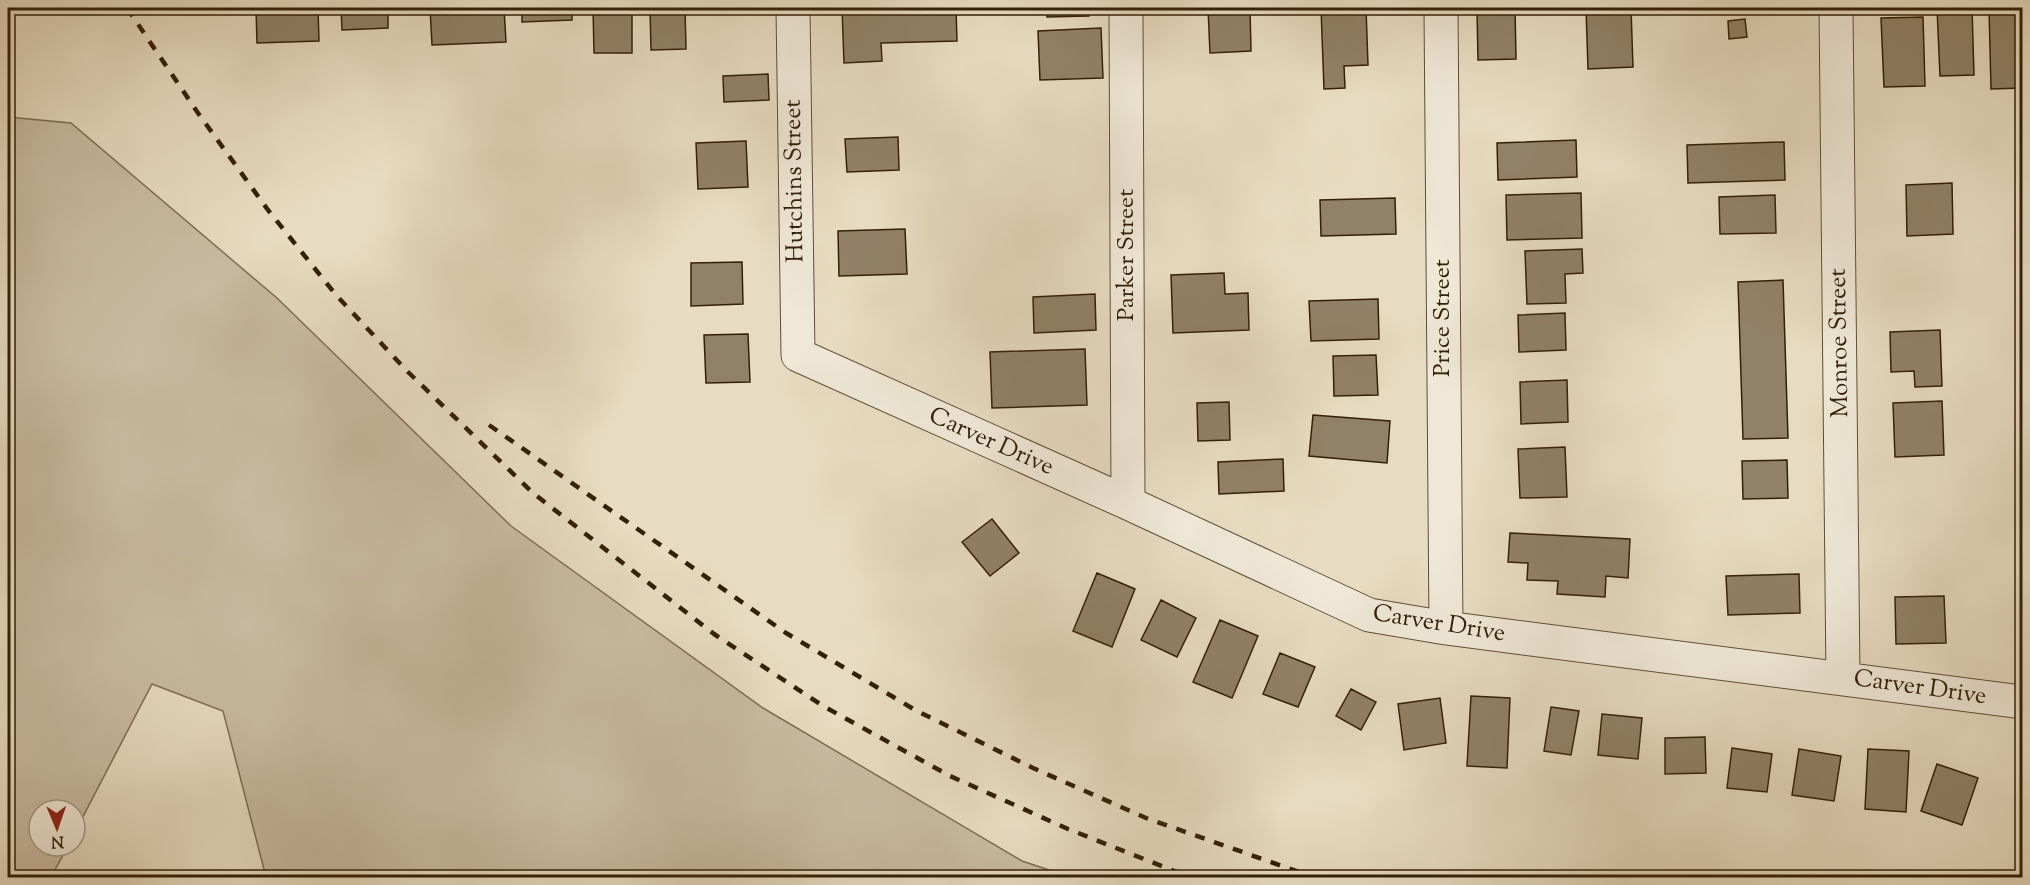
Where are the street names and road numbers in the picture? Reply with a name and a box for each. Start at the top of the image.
street label: Hutchins Street [777,99,813,263]
street label: Parker Street [1110,189,1144,321]
street label: Price Street [1426,259,1460,377]
street label: Monroe Street [1822,268,1858,418]
street label: Carver Drive [923,399,1059,485]
street label: Carver Drive [1370,597,1508,651]
street label: Carver Drive [1851,662,1989,714]

